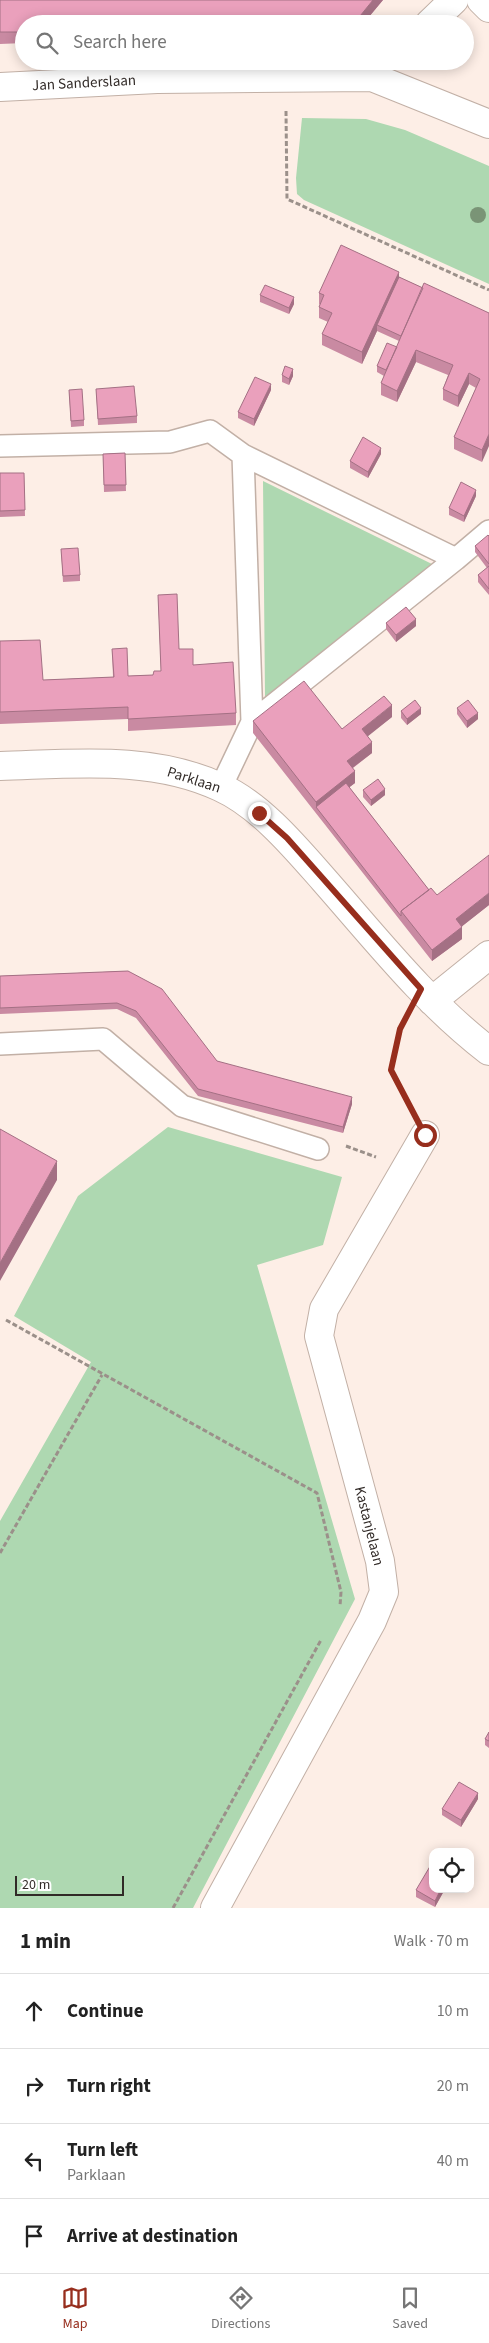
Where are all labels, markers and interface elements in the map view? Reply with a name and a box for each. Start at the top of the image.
search box [15,15,474,70]
icon: search [33,29,61,57]
text: Search here [73,29,167,56]
street label: Jan Sanderslaan [31,70,137,96]
street label: Parklaan [165,761,223,799]
route end [248,802,271,825]
route start [414,1124,437,1147]
street label: Kastanjelaan [349,1484,389,1568]
map controls [429,1848,474,1893]
button: locate [429,1848,474,1893]
scale bar [15,1873,124,1896]
text: 20 m [22,1875,50,1895]
text: 1 min [20,1926,71,1956]
text: Walk · 70 m [394,1930,469,1952]
icon: ahead [20,1997,48,2025]
text: Continue [67,1998,144,2025]
text: 10 m [437,2000,469,2022]
icon: right [20,2072,48,2100]
text: Turn right [67,2073,151,2100]
text: 20 m [437,2075,469,2097]
text: Turn left [67,2137,138,2164]
icon: left [20,2147,48,2175]
text: 40 m [437,2150,469,2172]
text: Parklaan [67,2164,126,2186]
icon: arrive [20,2222,48,2250]
text: Arrive at destination [67,2223,238,2250]
tab: Map [61,2284,89,2334]
tab: Directions [211,2284,270,2334]
tab: Saved [392,2284,428,2334]

